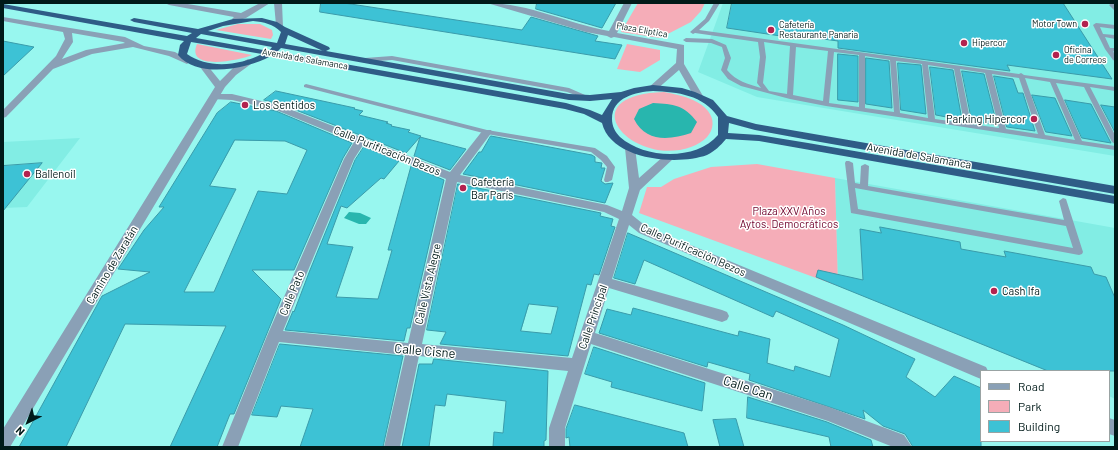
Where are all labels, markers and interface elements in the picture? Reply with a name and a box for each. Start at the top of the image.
place label: Motor Town [1032,19,1077,29]
marker: Motor Town [1080,19,1090,29]
street label: Plaza Elíptica [616,20,668,40]
place label: Cafetería Restaurante Panaria [779,20,858,41]
marker: Cafetería Restaurante Panaria [766,25,776,35]
marker: Hipercor [959,38,969,48]
place label: Hipercor [972,38,1006,48]
place label: Oficina de Correos [1064,45,1106,66]
street label: Avenida de Salamanca [261,46,349,72]
marker: Oficina de Correos [1051,50,1061,60]
place label: Los Sentidos [253,98,315,112]
marker: Los Sentidos [240,100,250,110]
place label: Parking Hipercor [946,112,1026,126]
marker: Parking Hipercor [1029,114,1039,124]
street label: Calle Purificación Bezos [332,124,442,178]
street label: Avenida de Salamanca [866,140,972,172]
place label: Ballenoil [35,167,76,181]
marker: Ballenoil [22,169,32,179]
place label: Cafetería Bar París [471,175,514,201]
marker: Cafetería Bar París [458,183,468,193]
park label: Plaza XXV Años Aytos. Democráticos [740,204,838,230]
street label: Calle Purificación Bezos [638,221,748,279]
street label: Camino de Zaratán [83,223,141,307]
street label: Calle Vista Alegre [412,242,444,326]
street label: Calle Pato [277,269,307,317]
street label: Calle Principal [576,283,610,351]
place label: Cash Ifa [1002,284,1040,298]
marker: Cash Ifa [989,286,999,296]
street label: Calle Cisne [394,341,456,361]
legend [980,370,1110,442]
street label: Calle Can [721,373,775,403]
text: Road [1018,379,1045,393]
text: Park [1018,399,1042,413]
north arrow [8,402,48,442]
text: Building [1018,419,1060,433]
text: N [13,424,27,439]

